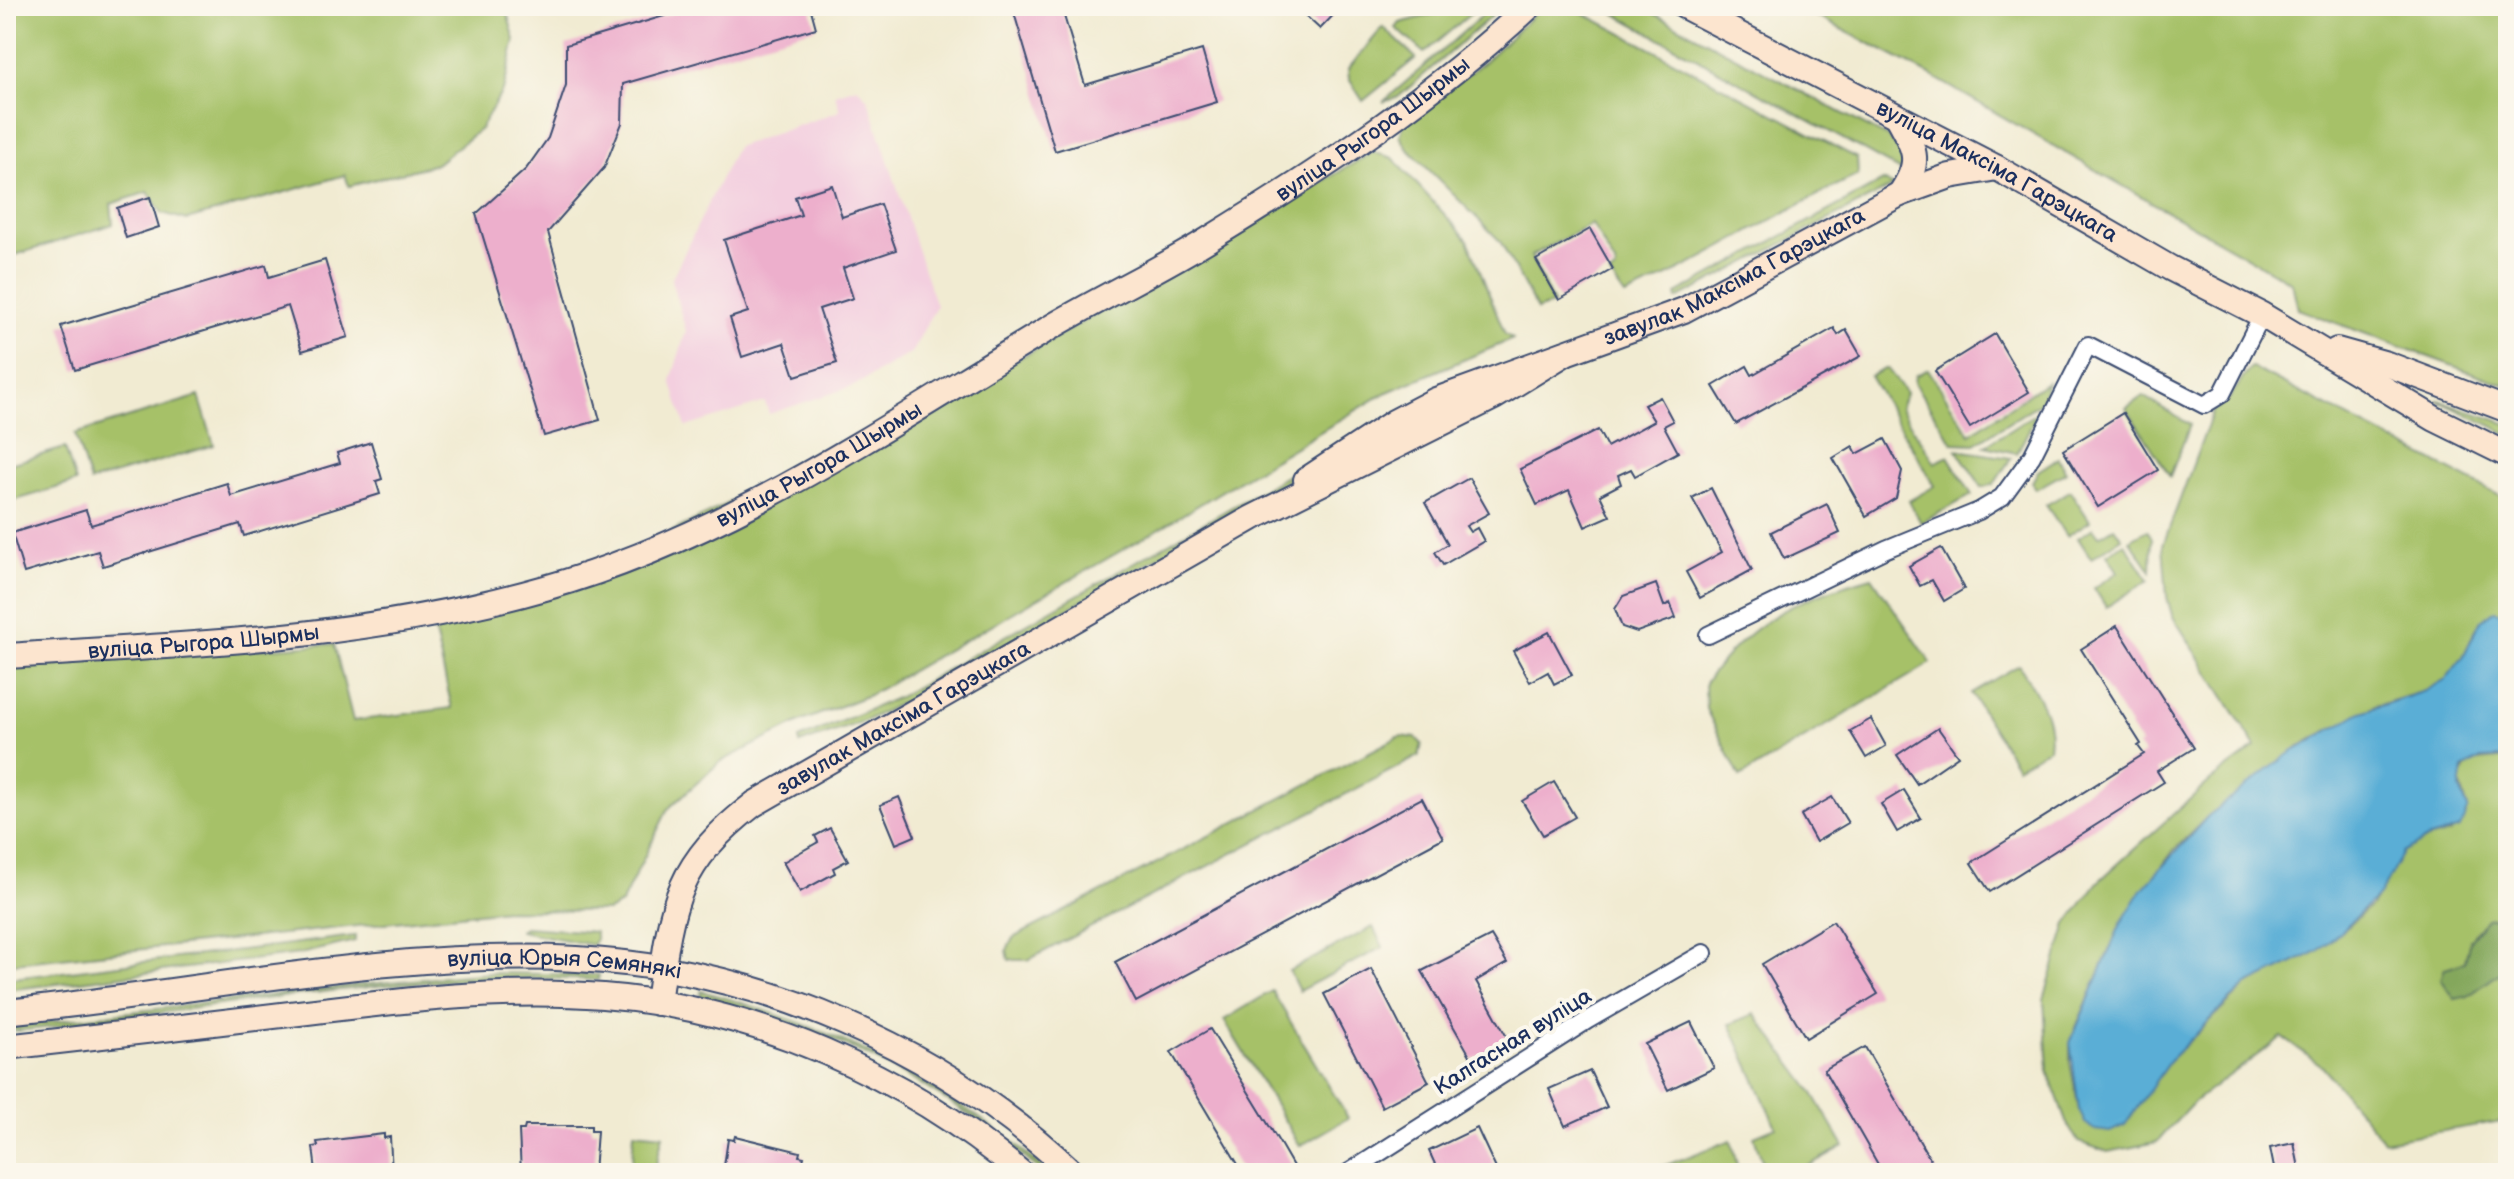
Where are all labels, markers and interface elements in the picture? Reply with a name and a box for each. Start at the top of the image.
street label: вуліца Рыгора Шырмы [1271,51,1475,207]
street label: вуліца Максіма Гарэцкага [1872,94,2123,248]
street label: завулак Максіма Гарэцкага [1600,202,1870,352]
street label: вуліца Рыгора Шырмы [712,396,927,533]
street label: вуліца Рыгора Шырмы [87,619,321,665]
street label: завулак Максіма Гарэцкага [772,635,1035,802]
street label: вуліца Юрыя Семянякі [446,944,684,985]
street label: Калгасная вуліца [1429,983,1597,1101]

